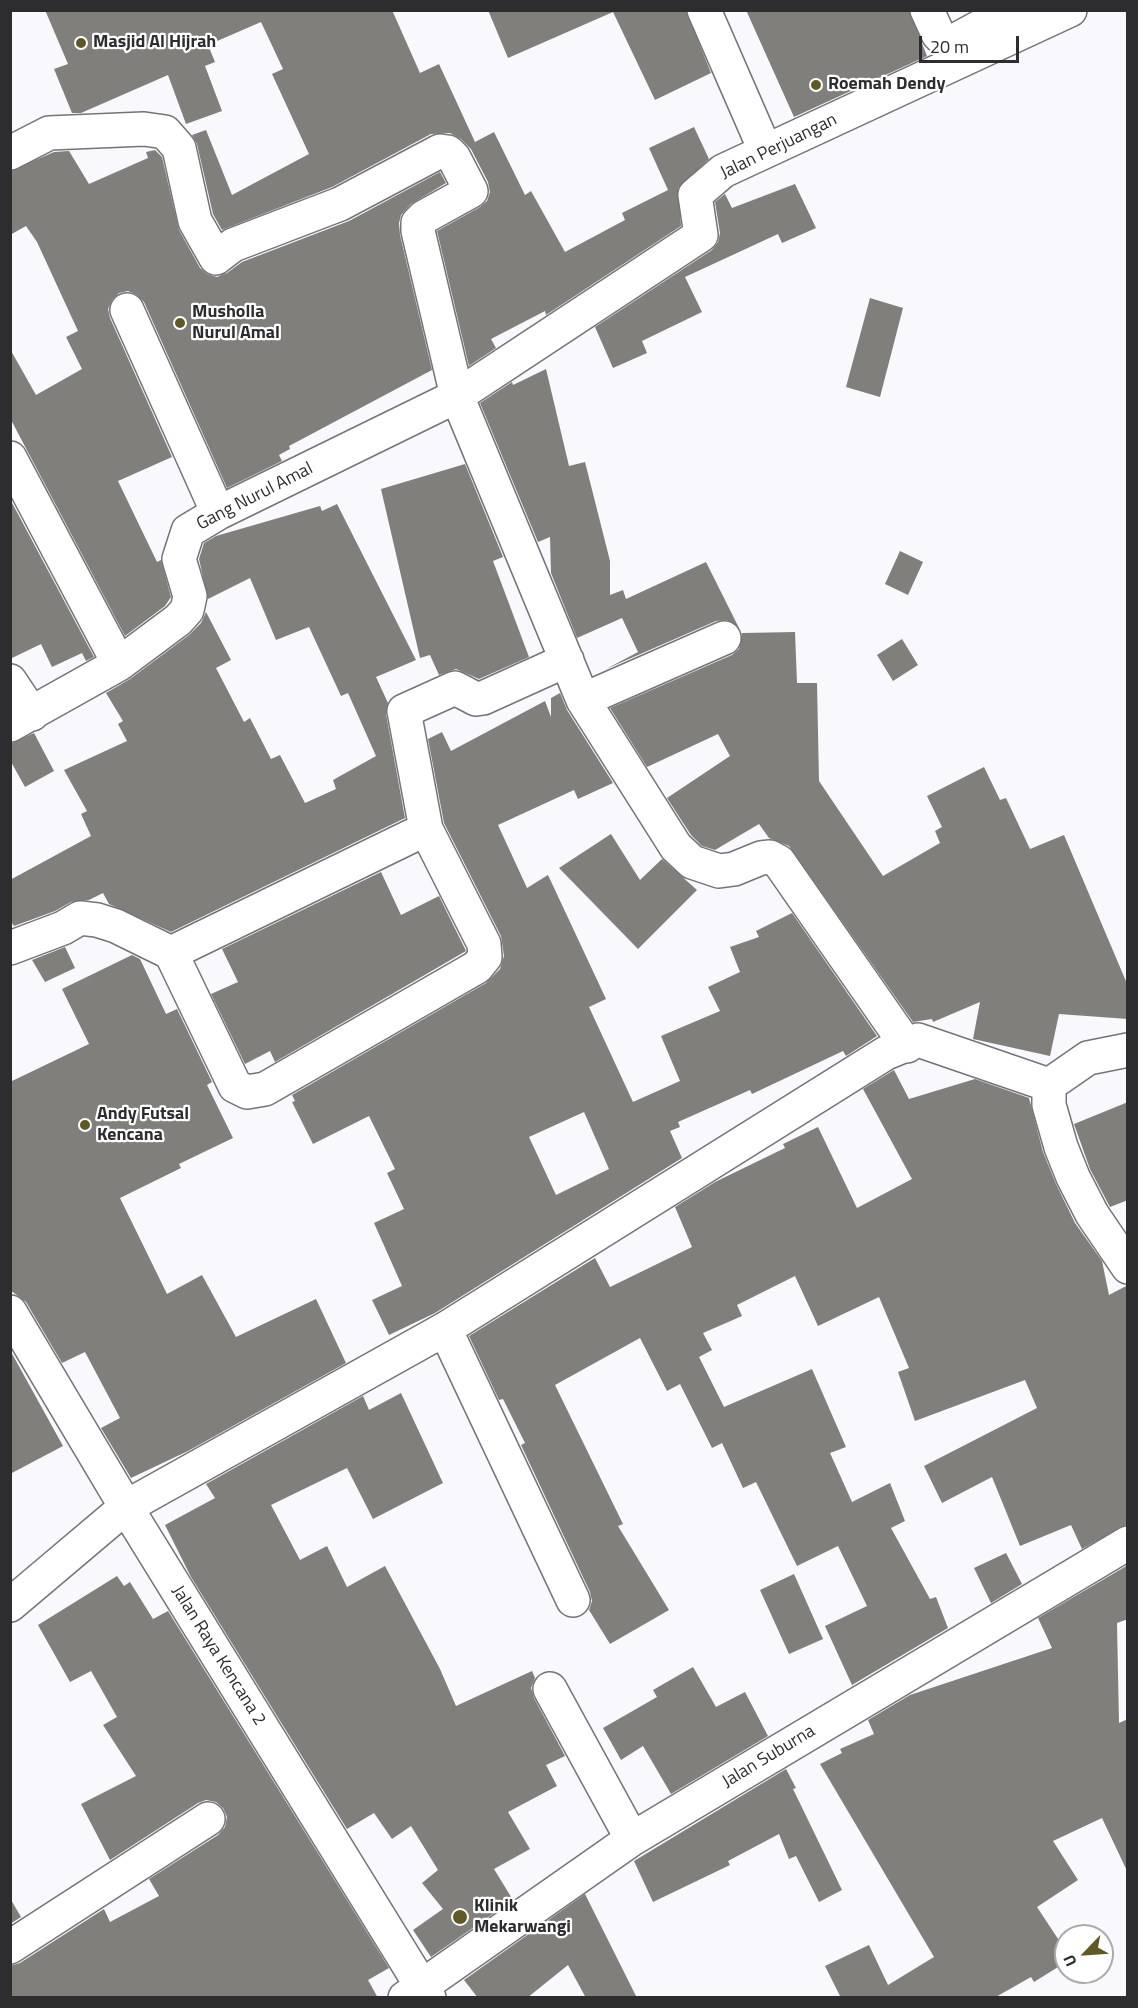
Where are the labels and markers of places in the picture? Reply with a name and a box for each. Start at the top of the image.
place label: Masjid Al Hijrah [93,32,216,54]
marker: Masjid Al Hijrah [74,36,88,50]
place label: Roemah Dendy [828,74,945,96]
marker: Roemah Dendy [809,78,823,92]
place label: Musholla Nurul Amal [192,302,280,344]
marker: Musholla Nurul Amal [173,316,187,330]
place label: Andy Futsal Kencana [97,1104,189,1146]
marker: Andy Futsal Kencana [78,1118,92,1132]
place label: Klinik Mekarwangi [474,1896,571,1938]
marker: Klinik Mekarwangi [451,1908,469,1926]

